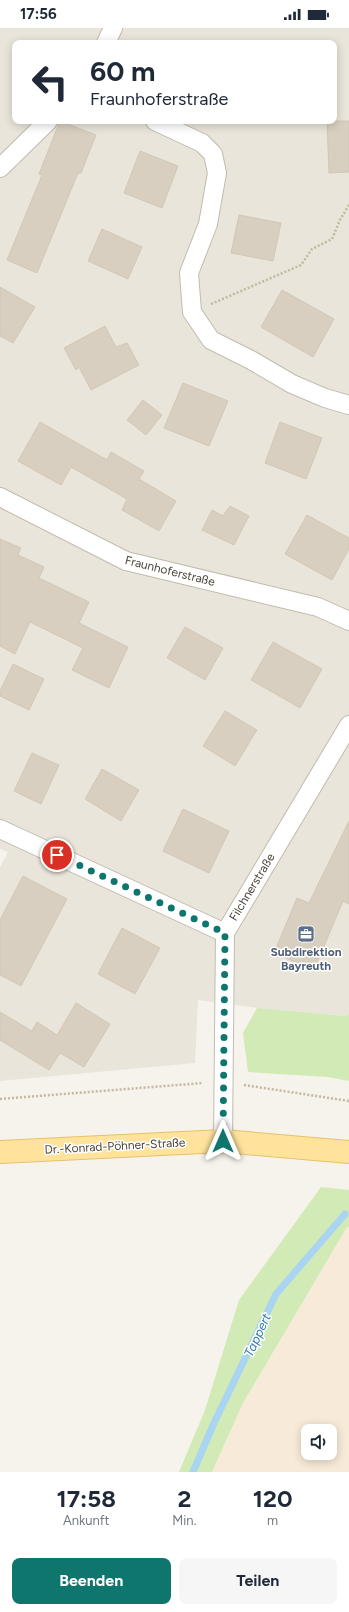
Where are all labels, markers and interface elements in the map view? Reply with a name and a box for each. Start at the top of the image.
text: 17:56 [20,5,57,23]
text: 60 m [90,54,155,88]
icon: left [24,56,76,108]
text: Fraunhoferstraße [90,88,228,110]
street label: Fraunhoferstraße [124,553,217,589]
pin [40,838,74,872]
icon: arrive [46,844,68,866]
street label: Filchnerstraße [226,850,278,923]
office icon: Subdirektion Bayreuth [296,924,316,944]
place label: Subdirektion Bayreuth [271,945,342,973]
position arrow [202,1120,244,1162]
street label: Dr.-Konrad-Pöhner-Straße [44,1135,186,1157]
water label: Tappert [241,1310,274,1359]
map controls [301,1424,337,1460]
button: sound [301,1424,337,1460]
text: 17:58 [57,1484,116,1513]
text: 2 [177,1484,191,1513]
text: 120 [253,1484,292,1513]
text: Ankunft [63,1513,109,1528]
text: Min. [172,1513,196,1528]
text: m [267,1513,278,1528]
button: Beenden [12,1558,171,1604]
button: Teilen [179,1558,337,1604]

